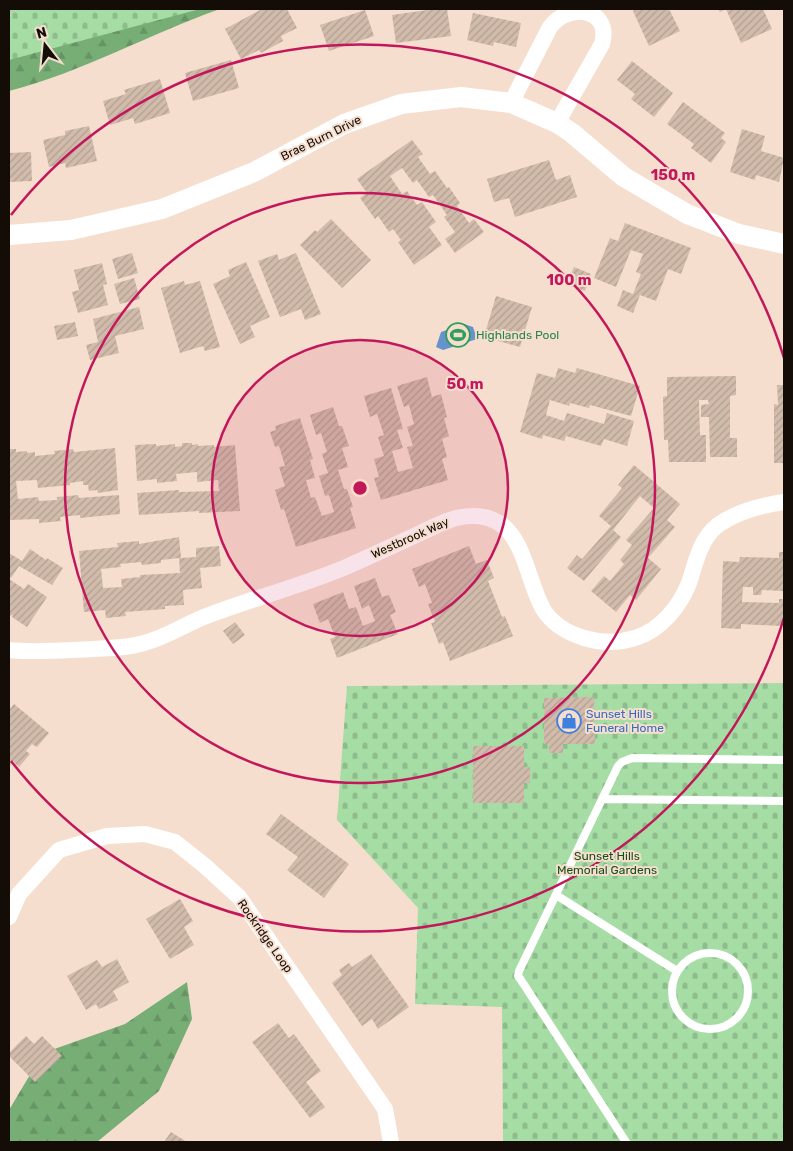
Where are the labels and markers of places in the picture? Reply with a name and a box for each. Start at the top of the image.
sports icon: Highlands Pool [445,322,471,348]
place label: Highlands Pool [476,328,559,342]
centre of rings [351,479,369,497]
place label: Sunset Hills Funeral Home [586,707,664,735]
shop icon: Sunset Hills Funeral Home [556,708,582,734]

